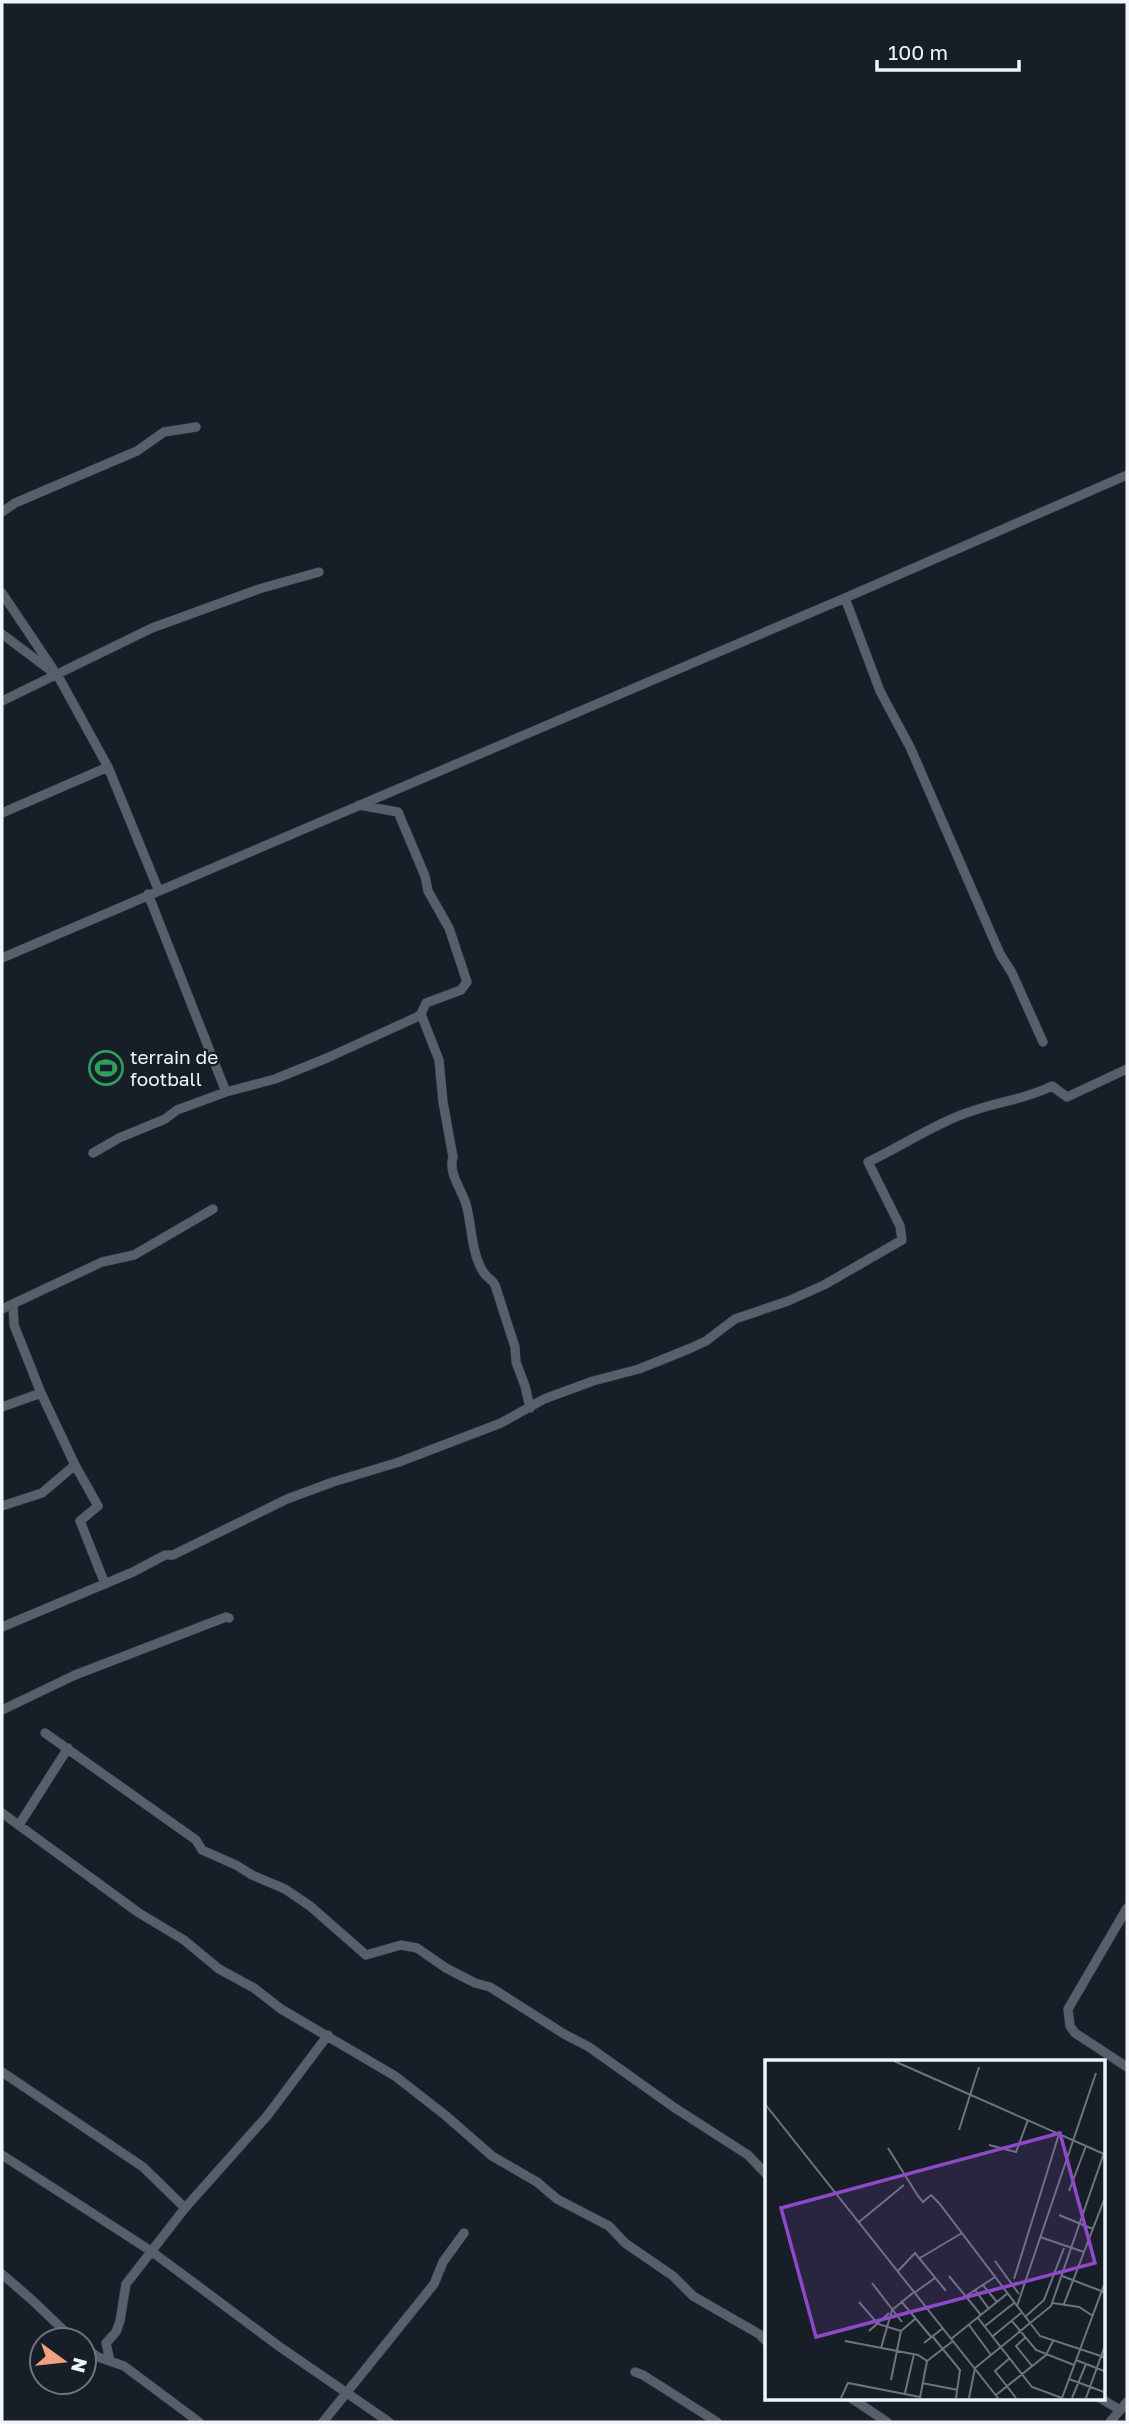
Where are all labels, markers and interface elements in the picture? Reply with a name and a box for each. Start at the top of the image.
scale bar [877,28,1019,72]
text: 100 m [888,39,948,65]
place label: terrain de football [130,1045,218,1090]
sports icon: terrain de football [87,1049,125,1087]
inset map [765,2060,1104,2400]
north arrow [28,2326,98,2396]
text: N [67,2356,93,2375]

